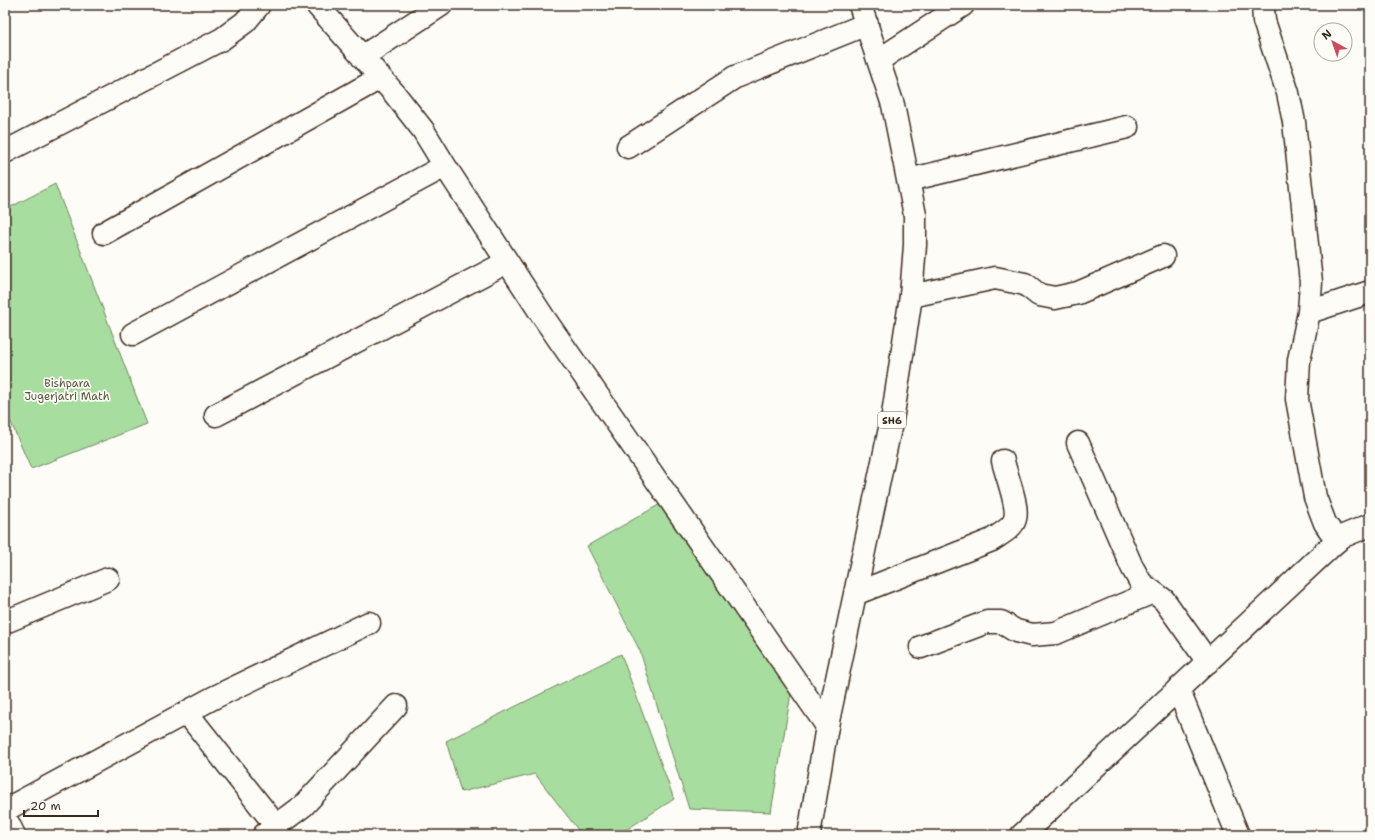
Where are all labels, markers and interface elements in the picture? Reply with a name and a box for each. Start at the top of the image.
north arrow [1313,22,1353,62]
text: N [1319,26,1335,43]
park label: Bishpara Jugerjatri Math [24,376,110,404]
road number: SH6 [878,412,906,428]
scale bar [24,792,98,818]
text: 20 m [30,798,61,814]

